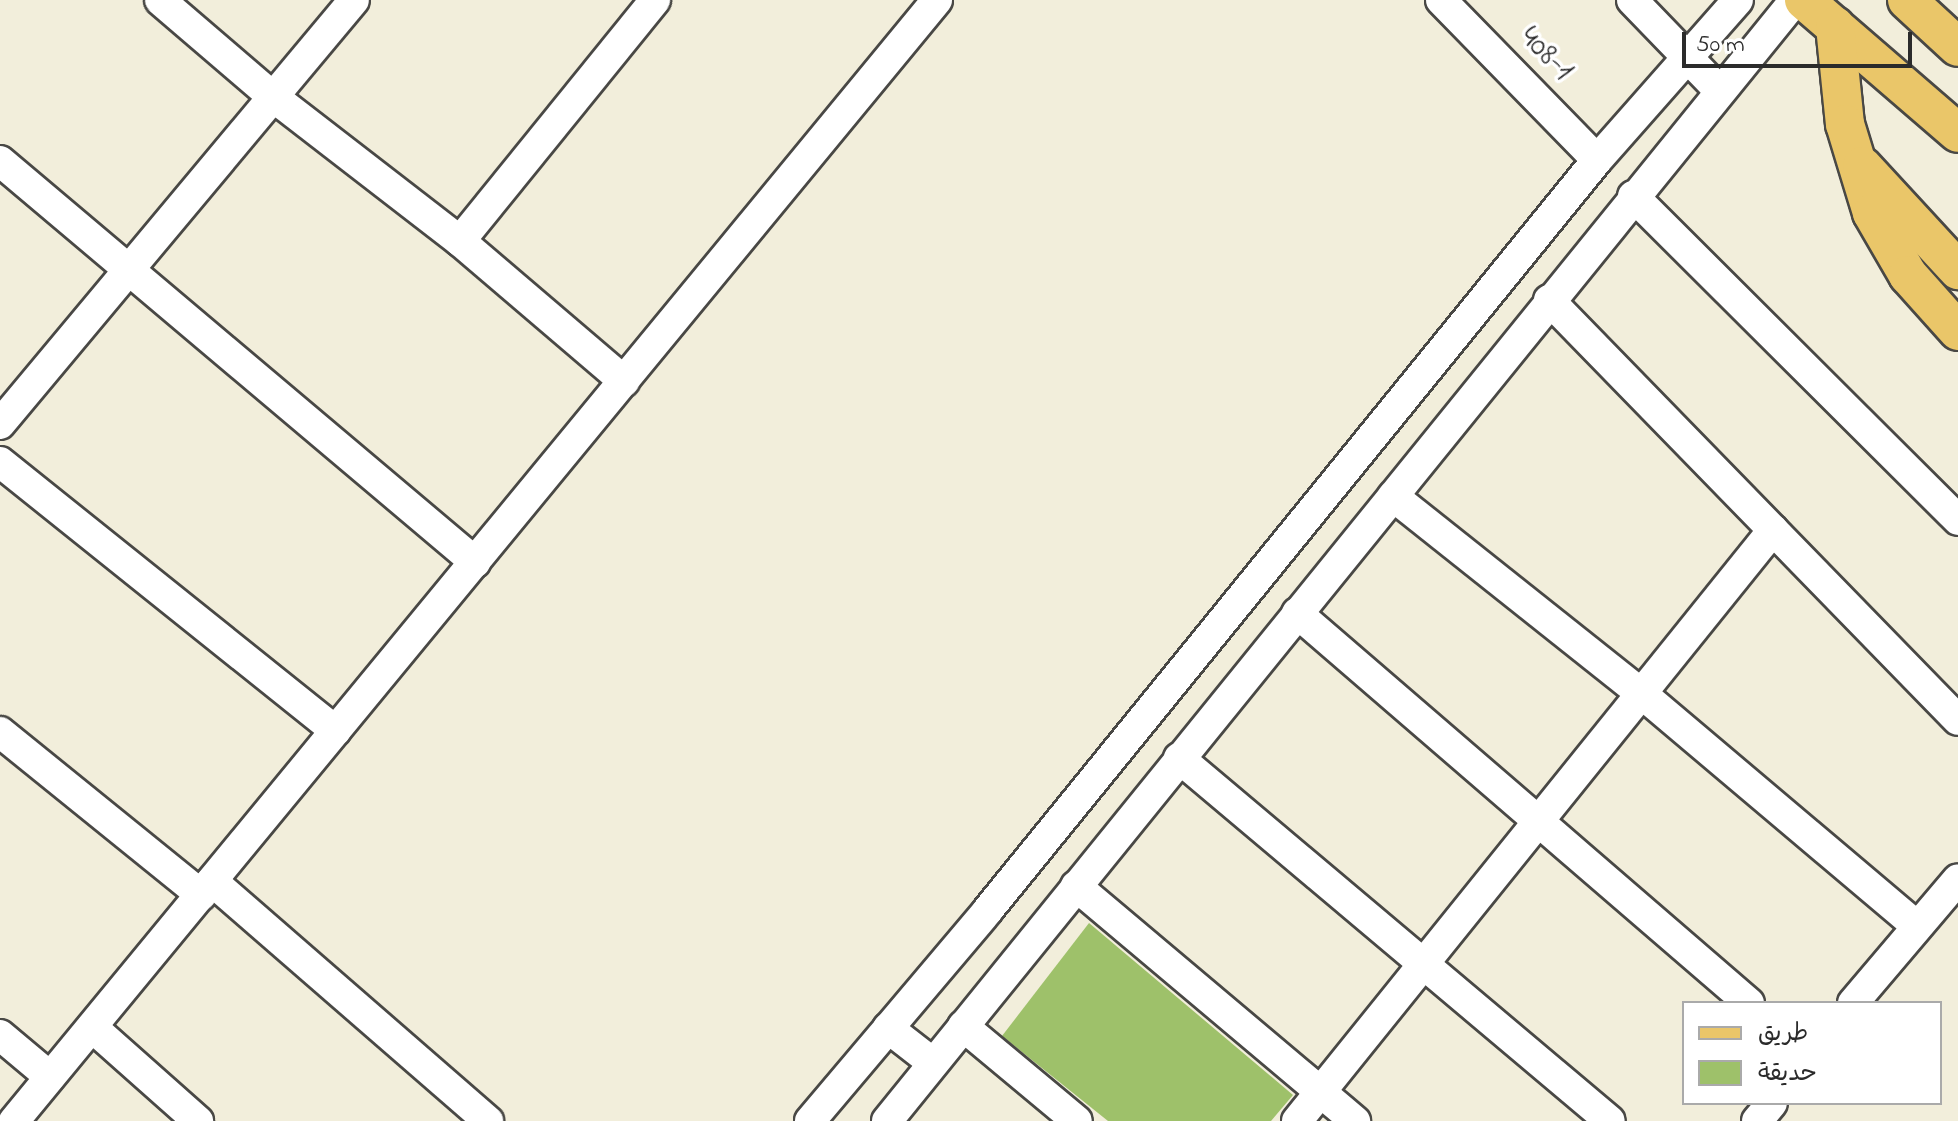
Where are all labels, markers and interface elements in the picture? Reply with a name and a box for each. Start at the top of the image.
scale bar [1686,16,1916,66]
street label: 408-1 [1510,20,1580,90]
text: 50 m [1696,28,1745,63]
legend [1682,1001,1942,1105]
text: طريق [1758,1017,1808,1052]
text: حديقة [1758,1057,1817,1092]

